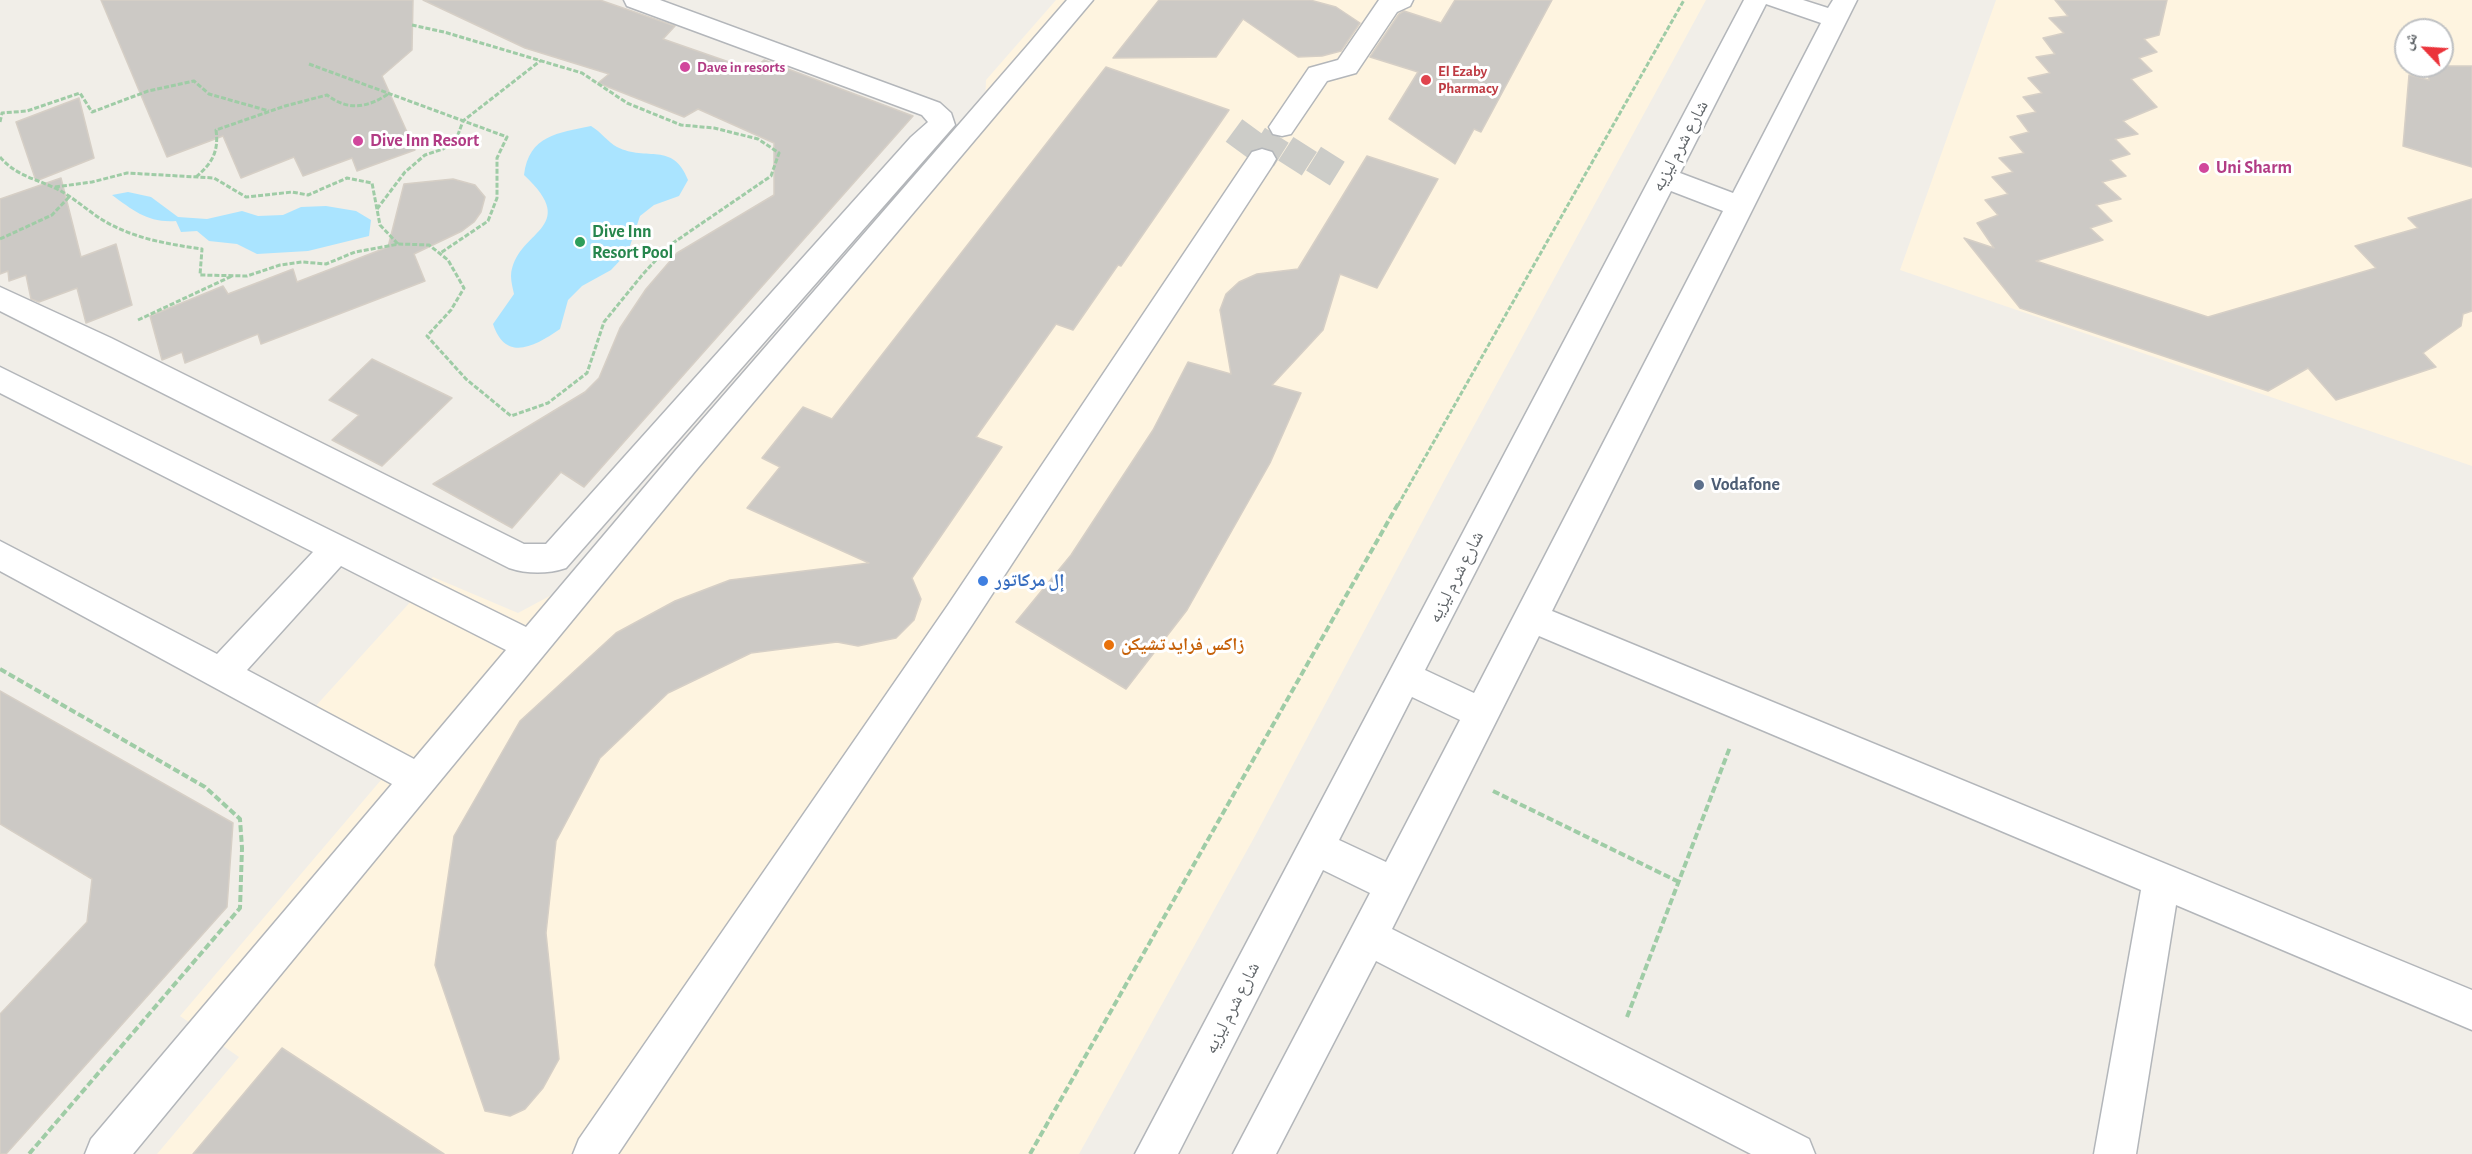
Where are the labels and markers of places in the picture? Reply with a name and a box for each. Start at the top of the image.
place label: Dave in resorts [697,58,785,76]
marker: Dave in resorts [678,60,692,74]
place label: El Ezaby Pharmacy [1438,62,1498,97]
marker: El Ezaby Pharmacy [1419,73,1433,87]
place label: Dive Inn Resort [370,130,479,152]
marker: Dive Inn Resort [351,134,365,148]
place label: Uni Sharm [2216,157,2292,179]
marker: Uni Sharm [2197,161,2211,175]
place label: Dive Inn Resort Pool [592,221,673,264]
marker: Dive Inn Resort Pool [573,235,587,249]
place label: Vodafone [1711,474,1780,496]
marker: Vodafone [1692,478,1706,492]
place label: إل مركاتور [995,570,1064,592]
marker: إل مركاتور [976,574,990,588]
place label: زاكس فرايد تشيكن [1121,634,1244,656]
marker: زاكس فرايد تشيكن [1102,638,1116,652]

